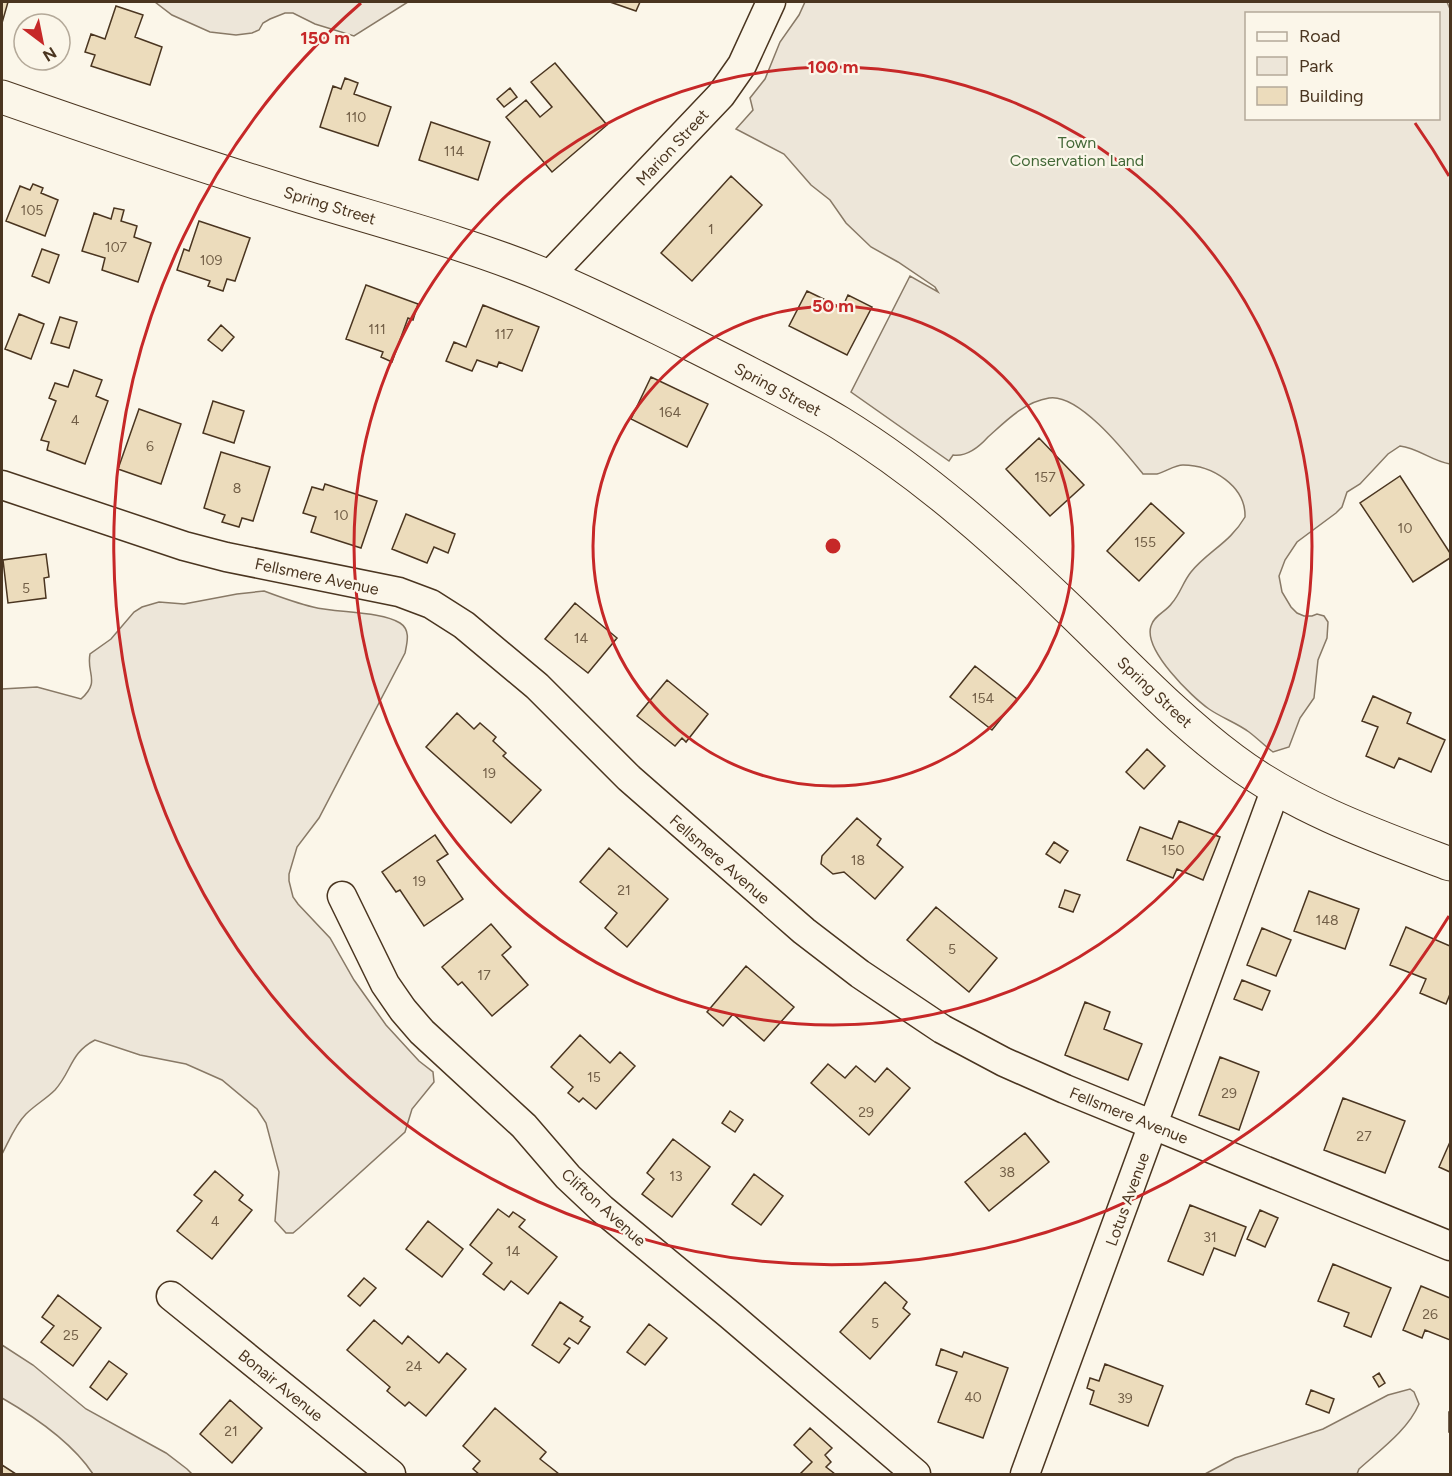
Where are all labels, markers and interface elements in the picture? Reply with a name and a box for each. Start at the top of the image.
north arrow [12,12,72,72]
legend [1245,12,1440,120]
text: Road [1299,25,1340,47]
text: 150 m [300,27,350,49]
text: N [39,43,60,66]
text: Park [1299,55,1334,77]
text: 100 m [808,56,858,78]
text: Building [1299,85,1364,107]
street label: Marion Street [632,105,713,190]
house number: 110 [346,109,366,126]
park label: Town Conservation Land [1010,133,1144,170]
house number: 114 [444,143,464,160]
street label: Spring Street [281,182,378,229]
house number: 105 [21,202,43,219]
house number: 1 [708,221,714,238]
house number: 107 [105,239,128,256]
house number: 109 [200,252,222,269]
text: 50 m [812,295,854,317]
house number: 111 [368,321,386,338]
house number: 117 [494,326,514,343]
street label: Spring Street [731,359,824,420]
house number: 164 [659,404,682,421]
house number: 4 [71,412,80,429]
house number: 6 [146,438,154,455]
house number: 157 [1034,469,1056,486]
house number: 8 [233,480,241,497]
house number: 10 [334,507,348,524]
house number: 10 [1398,520,1412,537]
house number: 155 [1134,534,1156,551]
centre of rings [823,536,843,556]
street label: Fellsmere Avenue [253,554,381,599]
house number: 5 [22,580,30,597]
house number: 14 [574,630,589,647]
street label: Spring Street [1113,653,1196,732]
house number: 154 [972,690,995,707]
house number: 19 [482,765,496,782]
street label: Fellsmere Avenue [666,811,774,908]
house number: 150 [1162,842,1184,859]
house number: 18 [851,852,865,869]
house number: 19 [412,873,426,890]
house number: 21 [617,882,631,899]
house number: 148 [1315,912,1339,929]
house number: 5 [948,941,956,958]
house number: 17 [477,967,491,984]
house number: 15 [587,1069,601,1086]
street label: Fellsmere Avenue [1067,1083,1191,1148]
house number: 29 [1221,1085,1237,1102]
house number: 29 [858,1104,874,1121]
house number: 27 [1356,1128,1372,1145]
street label: Lotus Avenue [1102,1150,1153,1249]
house number: 38 [999,1164,1015,1181]
street label: Clifton Avenue [558,1165,650,1250]
house number: 13 [669,1168,683,1185]
house number: 4 [211,1213,220,1230]
house number: 31 [1203,1229,1217,1246]
house number: 14 [506,1243,521,1260]
house number: 26 [1422,1306,1438,1323]
house number: 5 [871,1315,879,1332]
house number: 25 [63,1327,79,1344]
street label: Bonair Avenue [235,1345,327,1425]
house number: 24 [406,1358,423,1375]
house number: 40 [964,1389,982,1406]
house number: 39 [1117,1390,1133,1407]
house number: 21 [224,1423,238,1440]

